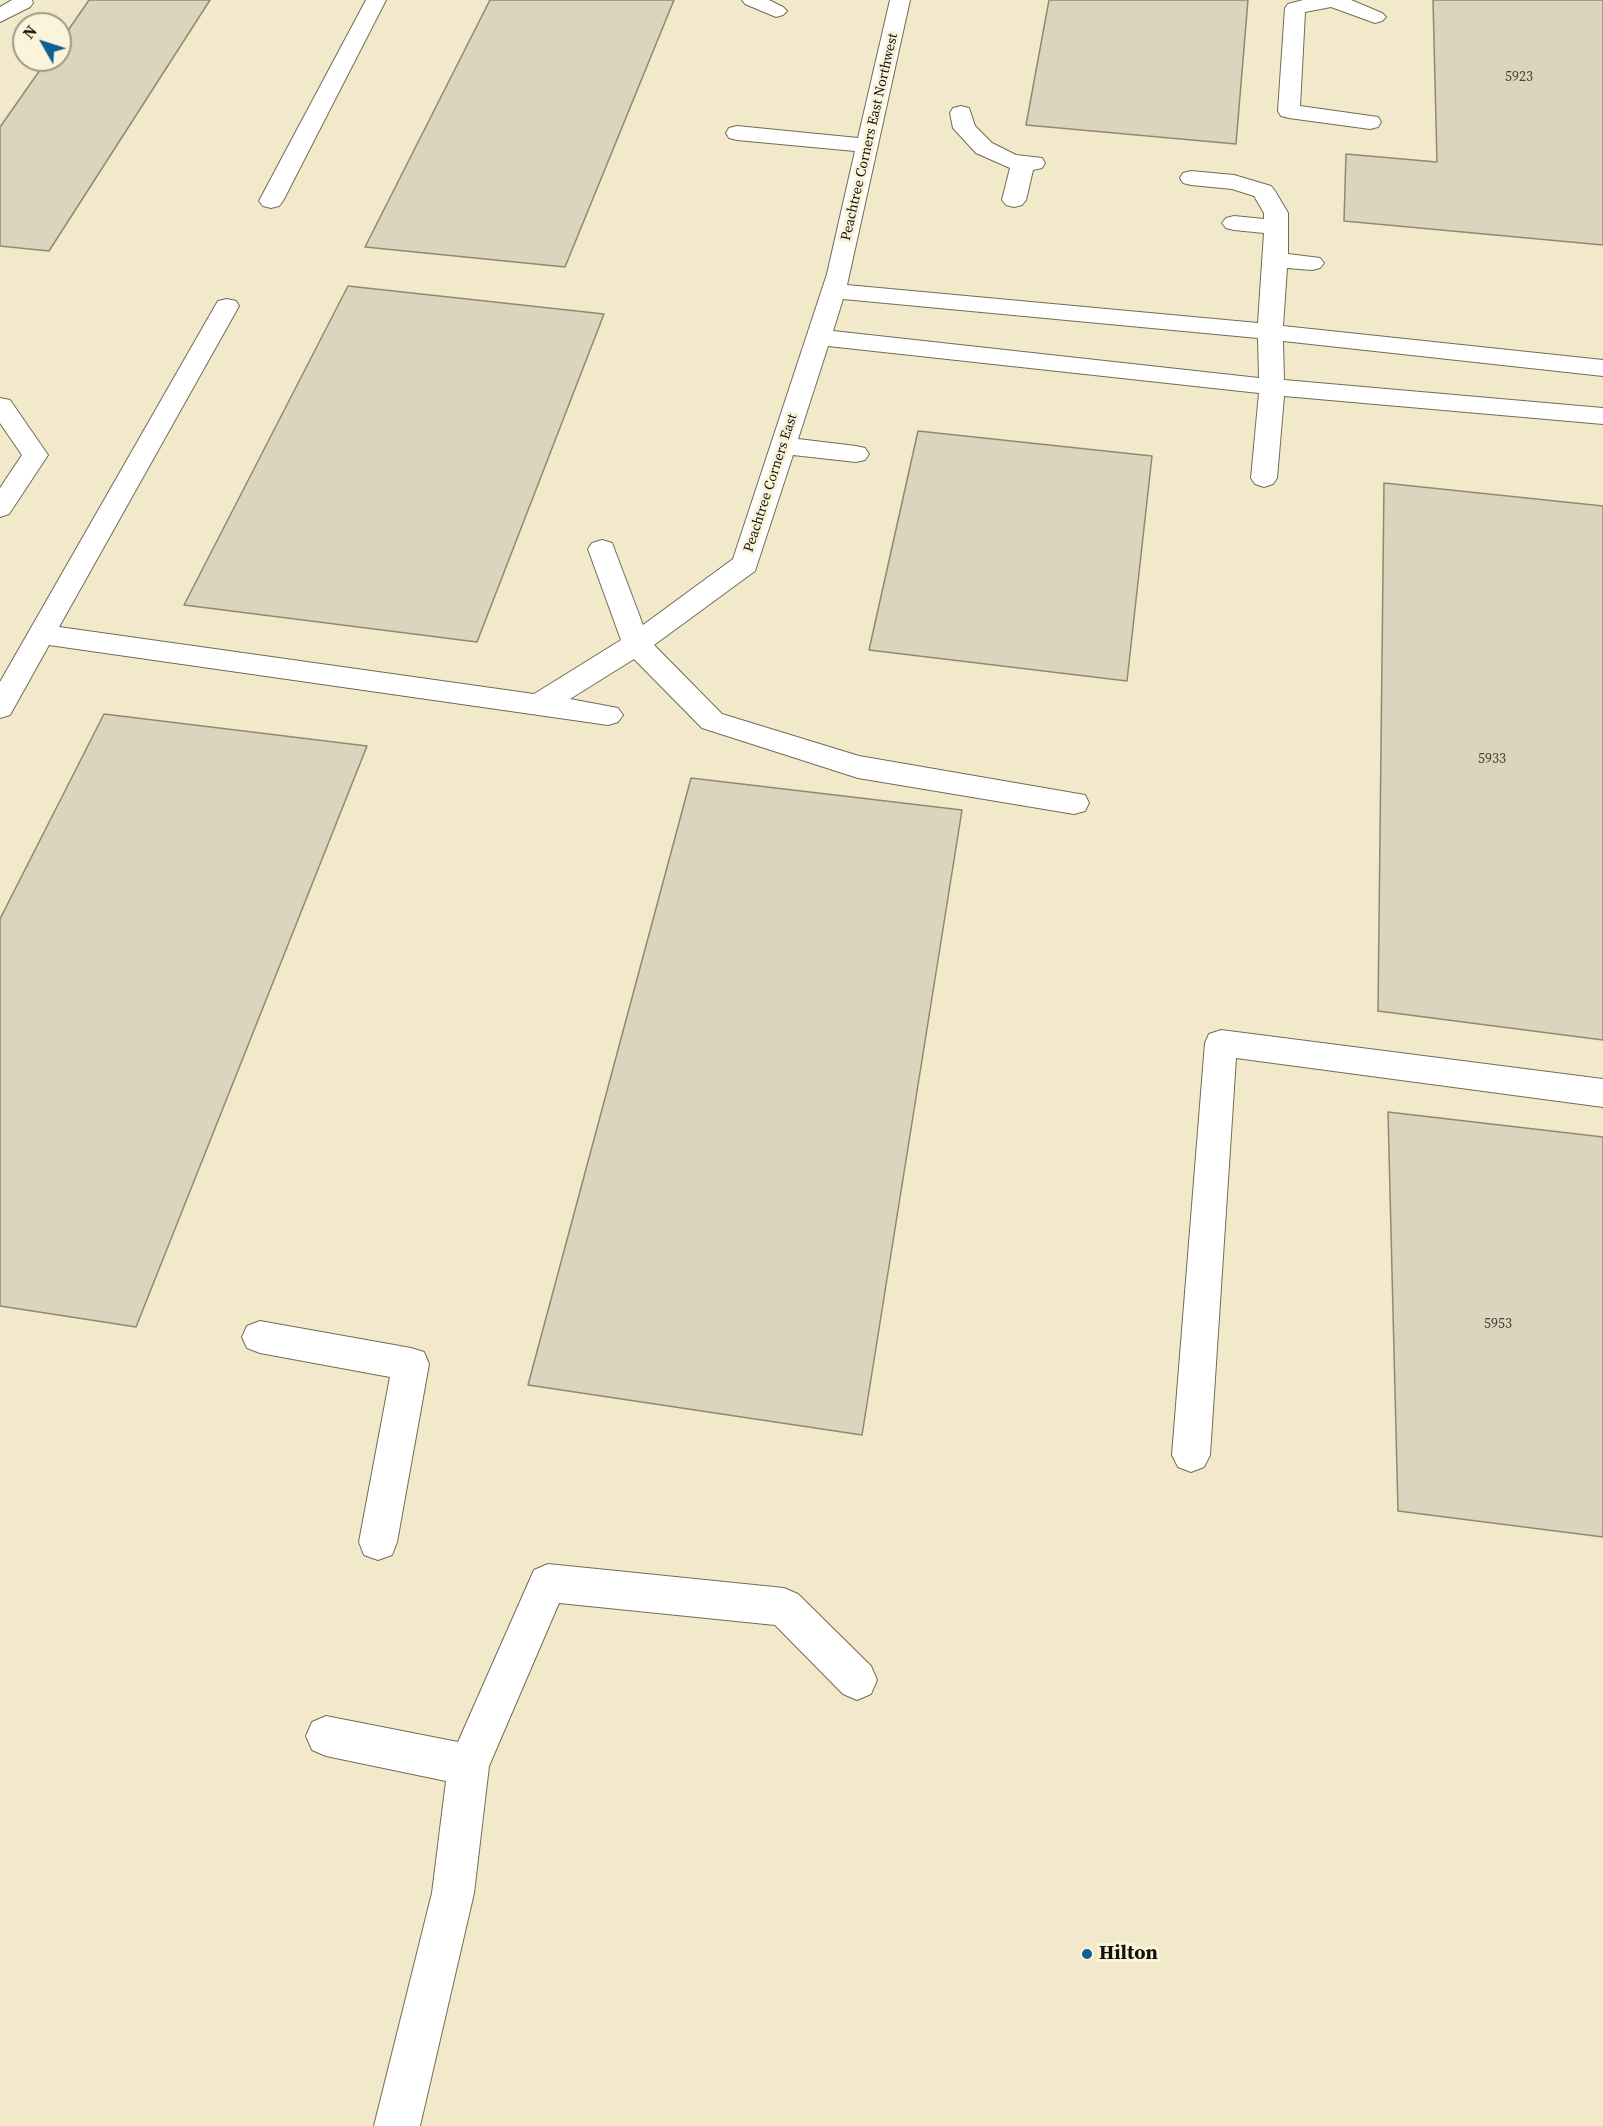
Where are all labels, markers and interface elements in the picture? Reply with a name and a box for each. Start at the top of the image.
north arrow [12,12,72,72]
text: N [17,20,42,43]
street label: Peachtree Corners East Northwest [838,32,902,242]
house number: 5923 [1505,69,1533,85]
street label: Peachtree Corners East [741,412,801,554]
house number: 5933 [1478,751,1506,767]
house number: 5953 [1484,1316,1512,1332]
place label: Hilton [1099,1942,1158,1966]
marker: Hilton [1080,1947,1094,1961]

